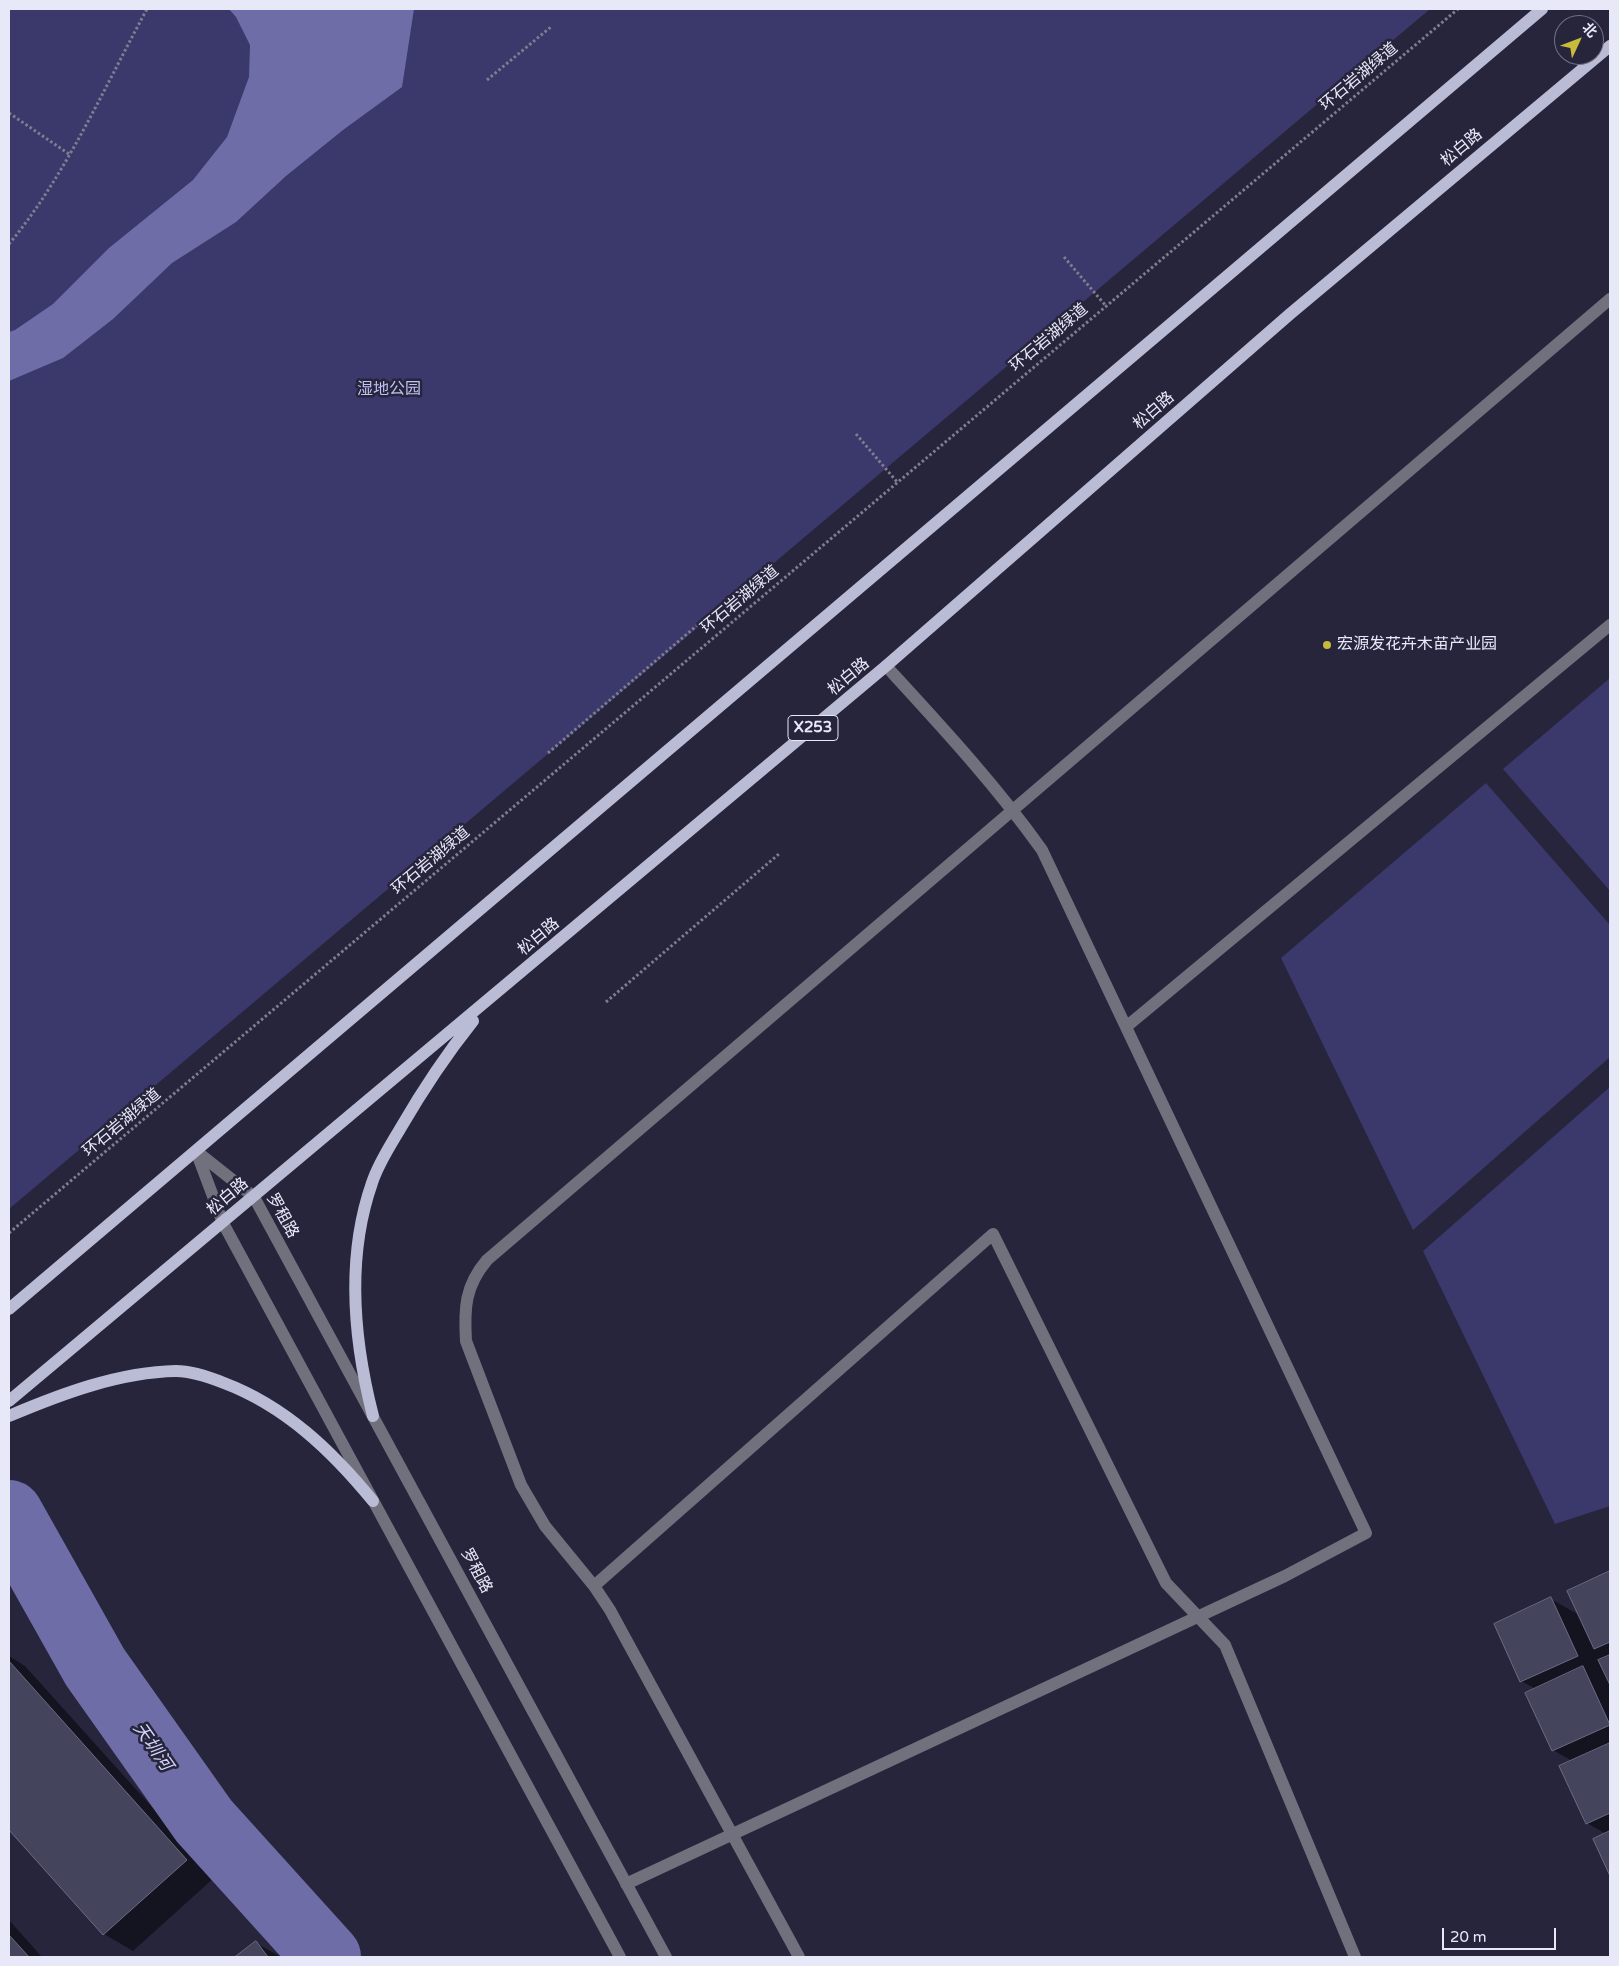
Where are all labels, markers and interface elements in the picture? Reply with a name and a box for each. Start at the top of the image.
north arrow [1554,15,1604,65]
text: 北 [1579,19,1601,41]
street label: 环石岩湖绿道 [1316,39,1402,115]
street label: 松白路 [1437,125,1487,171]
street label: 环石岩湖绿道 [1006,300,1092,376]
park label: 湿地公园 [357,380,421,400]
street label: 松白路 [1130,388,1178,434]
street label: 环石岩湖绿道 [697,562,783,638]
place label: 宏源发花卉木苗产业园 [1337,635,1497,655]
marker: 宏源发花卉木苗产业园 [1321,639,1333,651]
street label: 松白路 [824,654,874,700]
road number: X253 [788,716,838,740]
street label: 环石岩湖绿道 [388,823,474,899]
street label: 松白路 [514,914,564,960]
street label: 环石岩湖绿道 [79,1085,165,1161]
street label: 松白路 [203,1174,253,1220]
street label: 罗租路 [262,1190,302,1242]
street label: 罗租路 [456,1545,496,1597]
water label: 天圳河 [128,1719,176,1775]
scale bar [1444,1918,1558,1950]
text: 20 m [1450,1928,1487,1946]

